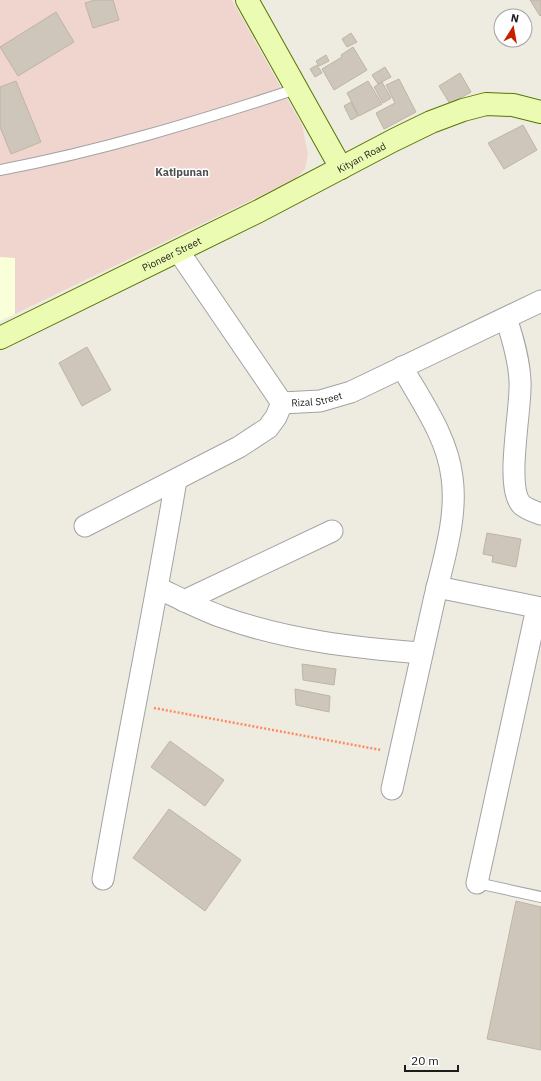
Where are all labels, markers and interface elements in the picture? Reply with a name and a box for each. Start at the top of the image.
north arrow [493,8,533,48]
text: N [510,11,520,26]
street label: Kityan Road [334,139,388,175]
district label: Katipunan [155,165,209,179]
street label: Pioneer Street [140,234,204,274]
street label: Rizal Street [291,388,344,409]
scale bar [405,1047,458,1073]
text: 20 m [411,1053,439,1068]

